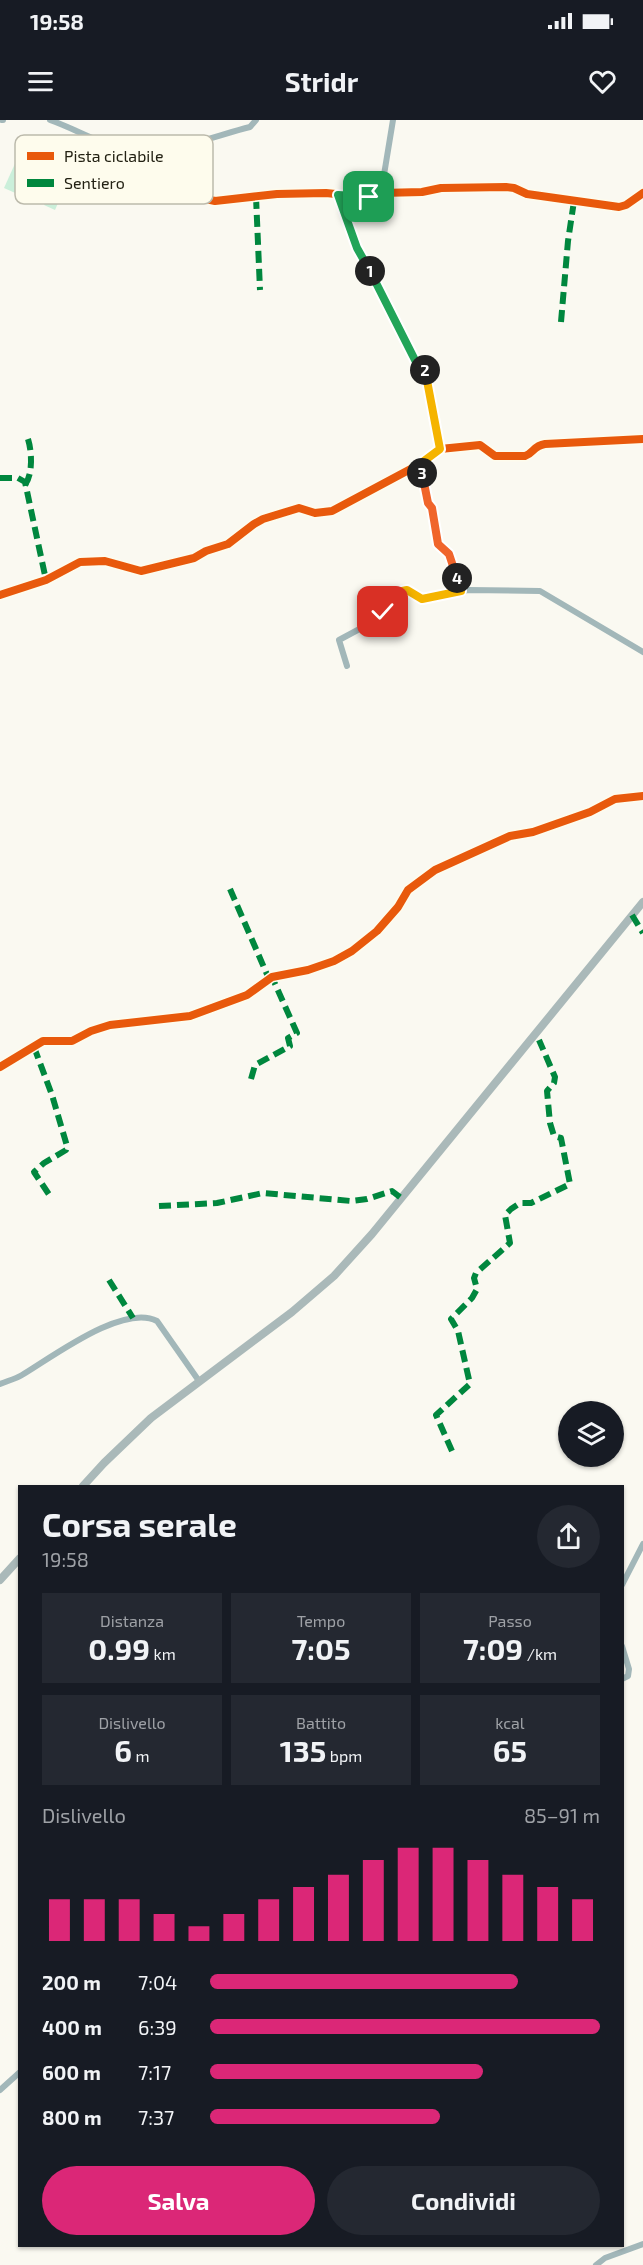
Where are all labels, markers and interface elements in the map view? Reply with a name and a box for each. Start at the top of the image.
text: 19:58 [30,8,84,34]
icon: menu [24,65,57,98]
text: Stridr [285,65,358,97]
icon: heart [586,65,619,98]
legend [15,135,213,204]
text: Pista ciclabile [64,146,164,165]
pin [343,171,394,222]
text: Sentiero [64,173,125,192]
icon: arrive [352,180,385,213]
pin: 1 [355,256,385,286]
text: 1 [367,261,373,280]
pin: 2 [410,355,440,385]
text: 2 [420,360,430,379]
pin: 3 [407,458,437,488]
text: 3 [417,463,427,482]
pin: 4 [442,563,472,593]
text: 4 [452,568,462,587]
pin [357,586,408,637]
icon: check [366,595,399,628]
map controls [558,1401,624,1467]
button: layers [558,1401,624,1467]
text: Corsa serale [42,1504,237,1544]
button: share [537,1505,600,1568]
text: 19:58 [42,1547,89,1571]
text: Distanza [100,1611,164,1630]
text: Tempo [297,1611,345,1630]
text: Passo [488,1611,532,1630]
text: 0.99 [88,1630,150,1666]
text: 7:05 [291,1630,351,1666]
text: 7:09 [463,1630,523,1666]
text: km [150,1644,176,1663]
text: /km [523,1644,557,1663]
text: Dislivello [98,1713,166,1732]
text: Battito [296,1713,346,1732]
text: kcal [495,1713,525,1732]
text: 6 [114,1732,132,1768]
text: 135 [280,1732,326,1768]
text: 65 [493,1732,527,1768]
text: m [132,1746,150,1765]
text: bpm [326,1746,362,1765]
text: Dislivello [42,1803,126,1827]
text: 85–91 m [524,1803,600,1827]
text: 200 m [42,1970,101,1994]
text: 7:04 [138,1970,177,1994]
text: 400 m [42,2015,102,2039]
text: 6:39 [138,2015,177,2039]
text: 600 m [42,2060,101,2084]
text: 7:17 [138,2060,171,2084]
text: 800 m [42,2105,102,2129]
text: 7:37 [138,2105,174,2129]
button: Salva [42,2166,315,2235]
button: Condividi [327,2166,600,2235]

